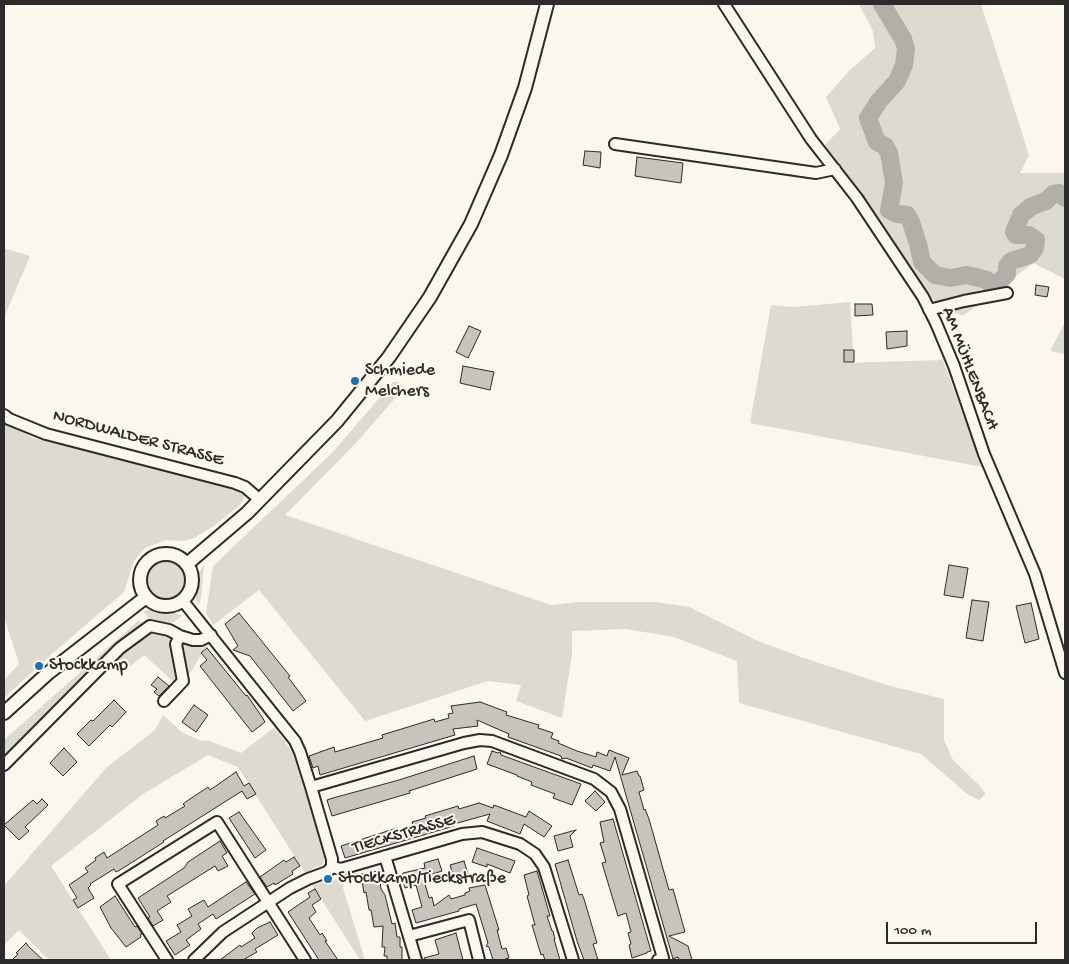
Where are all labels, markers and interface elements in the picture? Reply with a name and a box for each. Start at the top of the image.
street label: AM MÜHLENBACH [936,304,1002,434]
place label: Schmiede Melchers [365,360,435,402]
marker: Schmiede Melchers [349,375,361,387]
street label: NORDWALDER STRASSE [50,406,226,472]
place label: Stockkamp [49,655,128,677]
marker: Stockkamp [33,660,45,672]
street label: TIECKSTRASSE [350,810,458,860]
place label: Stockkamp/Tieckstraße [338,868,506,890]
marker: Stockkamp/Tieckstraße [322,873,334,885]
scale bar [889,912,1040,944]
text: 100 m [894,922,931,940]

